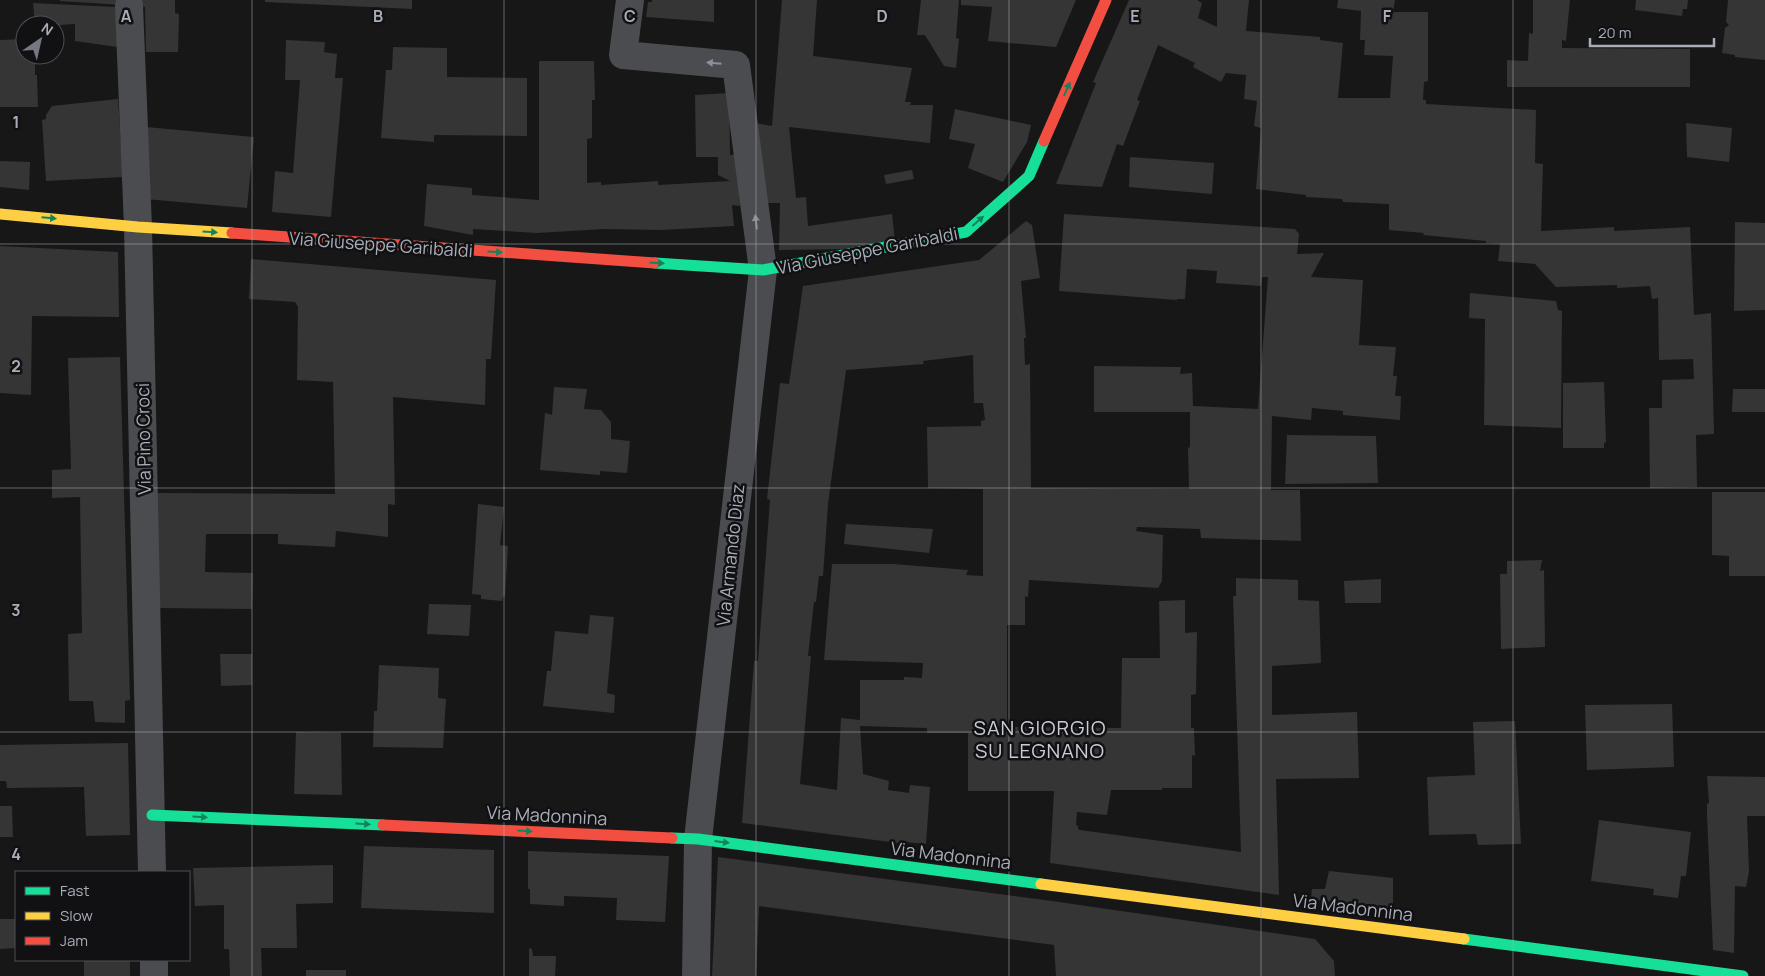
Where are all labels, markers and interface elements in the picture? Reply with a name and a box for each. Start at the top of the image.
text: A [121,5,132,27]
text: B [373,5,383,27]
text: C [624,5,636,27]
text: D [876,5,888,27]
text: E [1130,5,1140,27]
text: F [1383,5,1392,27]
north arrow [15,15,65,65]
scale bar [1590,15,1714,47]
text: N [38,18,57,39]
text: 20 m [1598,22,1631,43]
one-way arrow [706,59,722,67]
one-way arrow [1063,82,1071,96]
text: 1 [12,111,20,133]
one-way arrow [752,214,760,230]
one-way arrow [41,215,57,223]
one-way arrow [972,215,985,226]
street label: Via Giuseppe Garibaldi [774,221,960,279]
street label: Via Giuseppe Garibaldi [288,226,474,262]
one-way arrow [203,228,219,236]
one-way arrow [487,248,503,256]
one-way arrow [649,259,665,267]
text: 2 [11,355,21,377]
street label: Via Pino Croci [130,383,156,495]
street label: Via Armando Diaz [711,483,749,627]
text: 3 [11,599,21,621]
district label: SAN GIORGIO SU LEGNANO [974,714,1106,764]
street label: Via Madonnina [486,800,608,830]
one-way arrow [193,814,209,822]
one-way arrow [355,821,371,829]
one-way arrow [517,828,533,836]
street label: Via Madonnina [889,836,1013,874]
one-way arrow [714,838,730,846]
text: 4 [11,843,21,865]
legend [15,871,190,961]
text: Fast [60,880,89,901]
street label: Via Madonnina [1291,888,1415,926]
text: Slow [60,905,93,926]
text: Jam [60,930,88,951]

